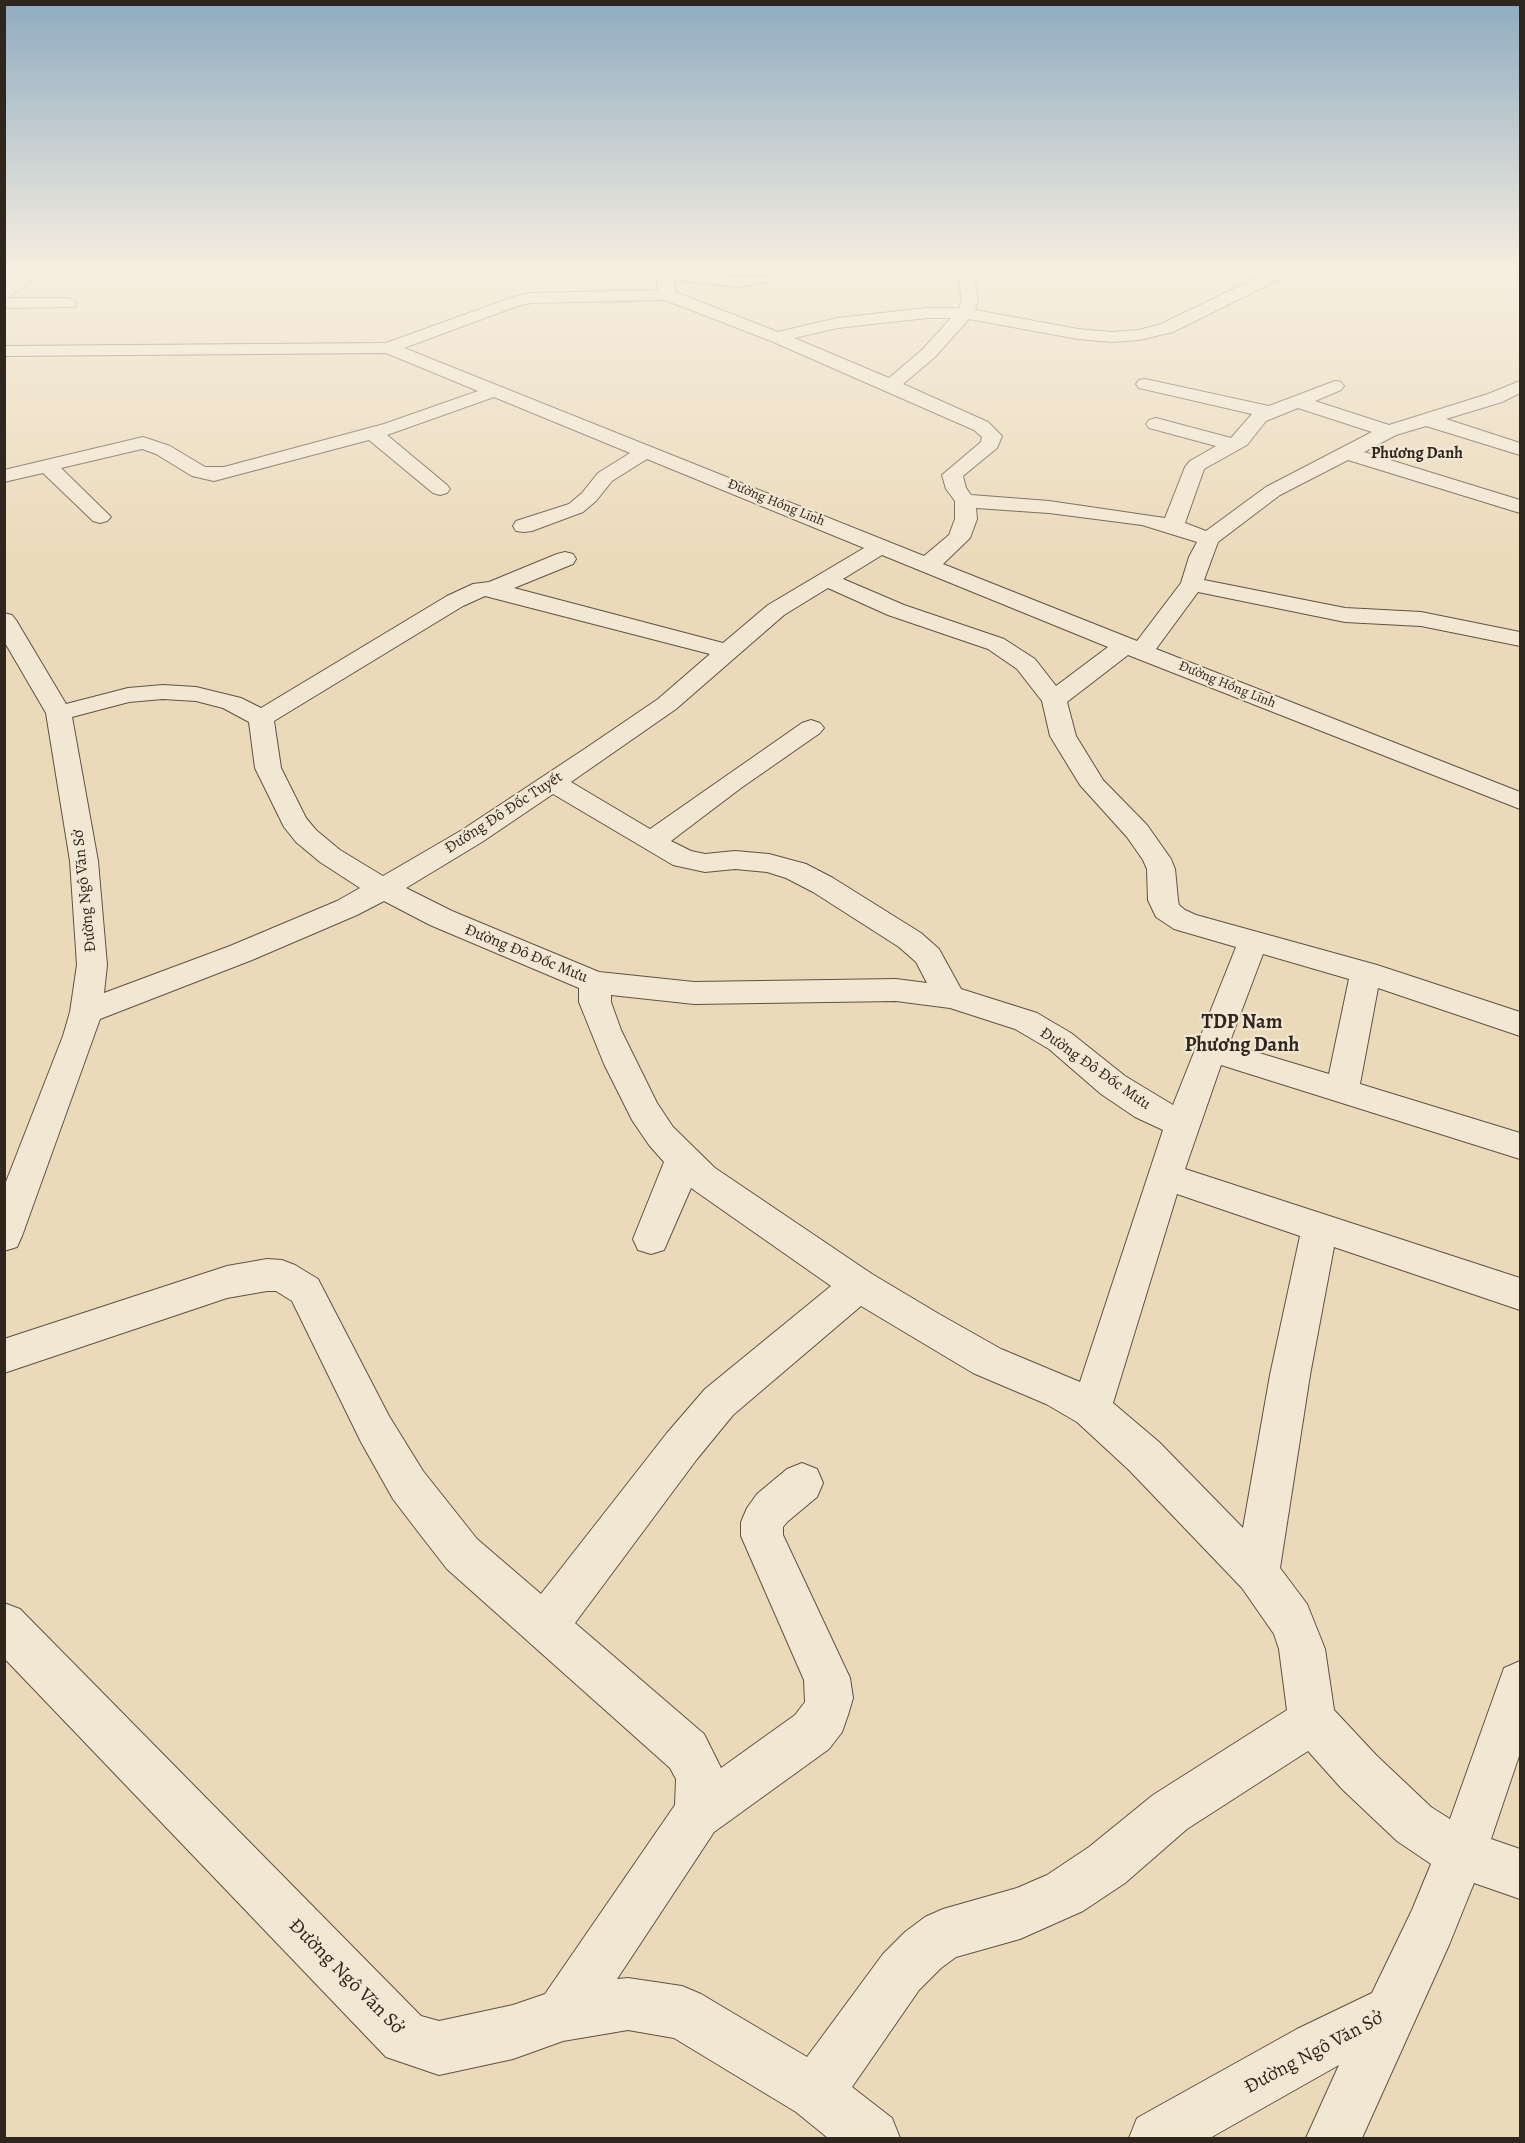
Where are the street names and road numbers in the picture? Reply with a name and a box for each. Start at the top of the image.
street label: Đường Hồng Lĩnh [725,476,827,530]
street label: Đường Hồng Lĩnh [1176,658,1278,712]
street label: Đướng Đô Đốc Tuyết [442,768,566,858]
street label: Đường Ngô Văn Sở [69,829,101,953]
street label: Đường Đô Đốc Mưu [462,921,590,987]
street label: Đường Đô Đốc Mưu [1036,1024,1154,1114]
street label: Đường Ngô Văn Sở [283,1914,409,2040]
street label: Đường Ngô Văn Sở [1240,2006,1388,2100]

